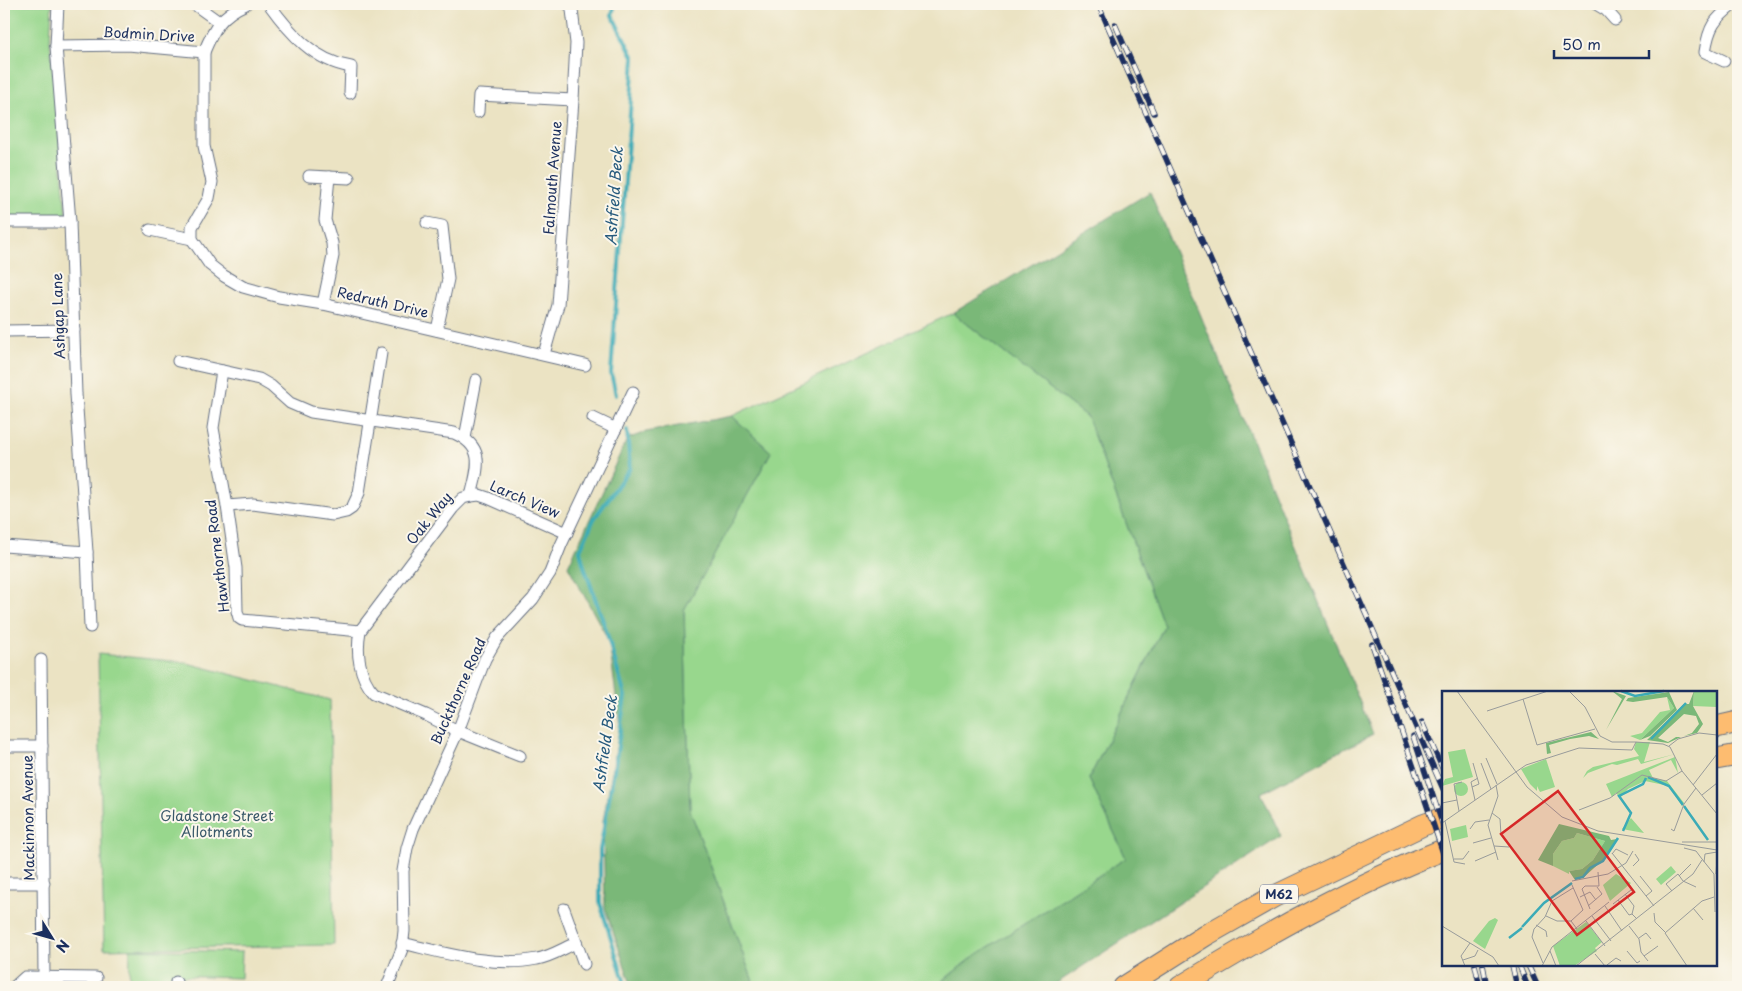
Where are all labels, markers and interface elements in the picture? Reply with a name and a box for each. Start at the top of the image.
street label: Bodmin Drive [103,21,195,47]
scale bar [1554,28,1650,60]
text: 50 m [1562,32,1601,55]
street label: Falmouth Avenue [538,120,566,236]
water label: Ashfield Beck [598,145,628,246]
street label: Ashgap Lane [46,272,70,360]
street label: Redruth Drive [335,281,431,323]
street label: Larch View [487,475,563,523]
street label: Oak Way [401,487,457,549]
street label: Hawthorne Road [200,498,234,614]
street label: Buckthorne Road [425,634,491,748]
inset map [1442,691,1717,966]
water label: Ashfield Beck [586,693,622,794]
street label: Mackinnon Avenue [16,754,40,881]
park label: Gladstone Street Allotments [160,805,274,842]
road number: M62 [1260,884,1298,904]
north arrow [28,914,78,964]
text: N [51,935,75,957]

